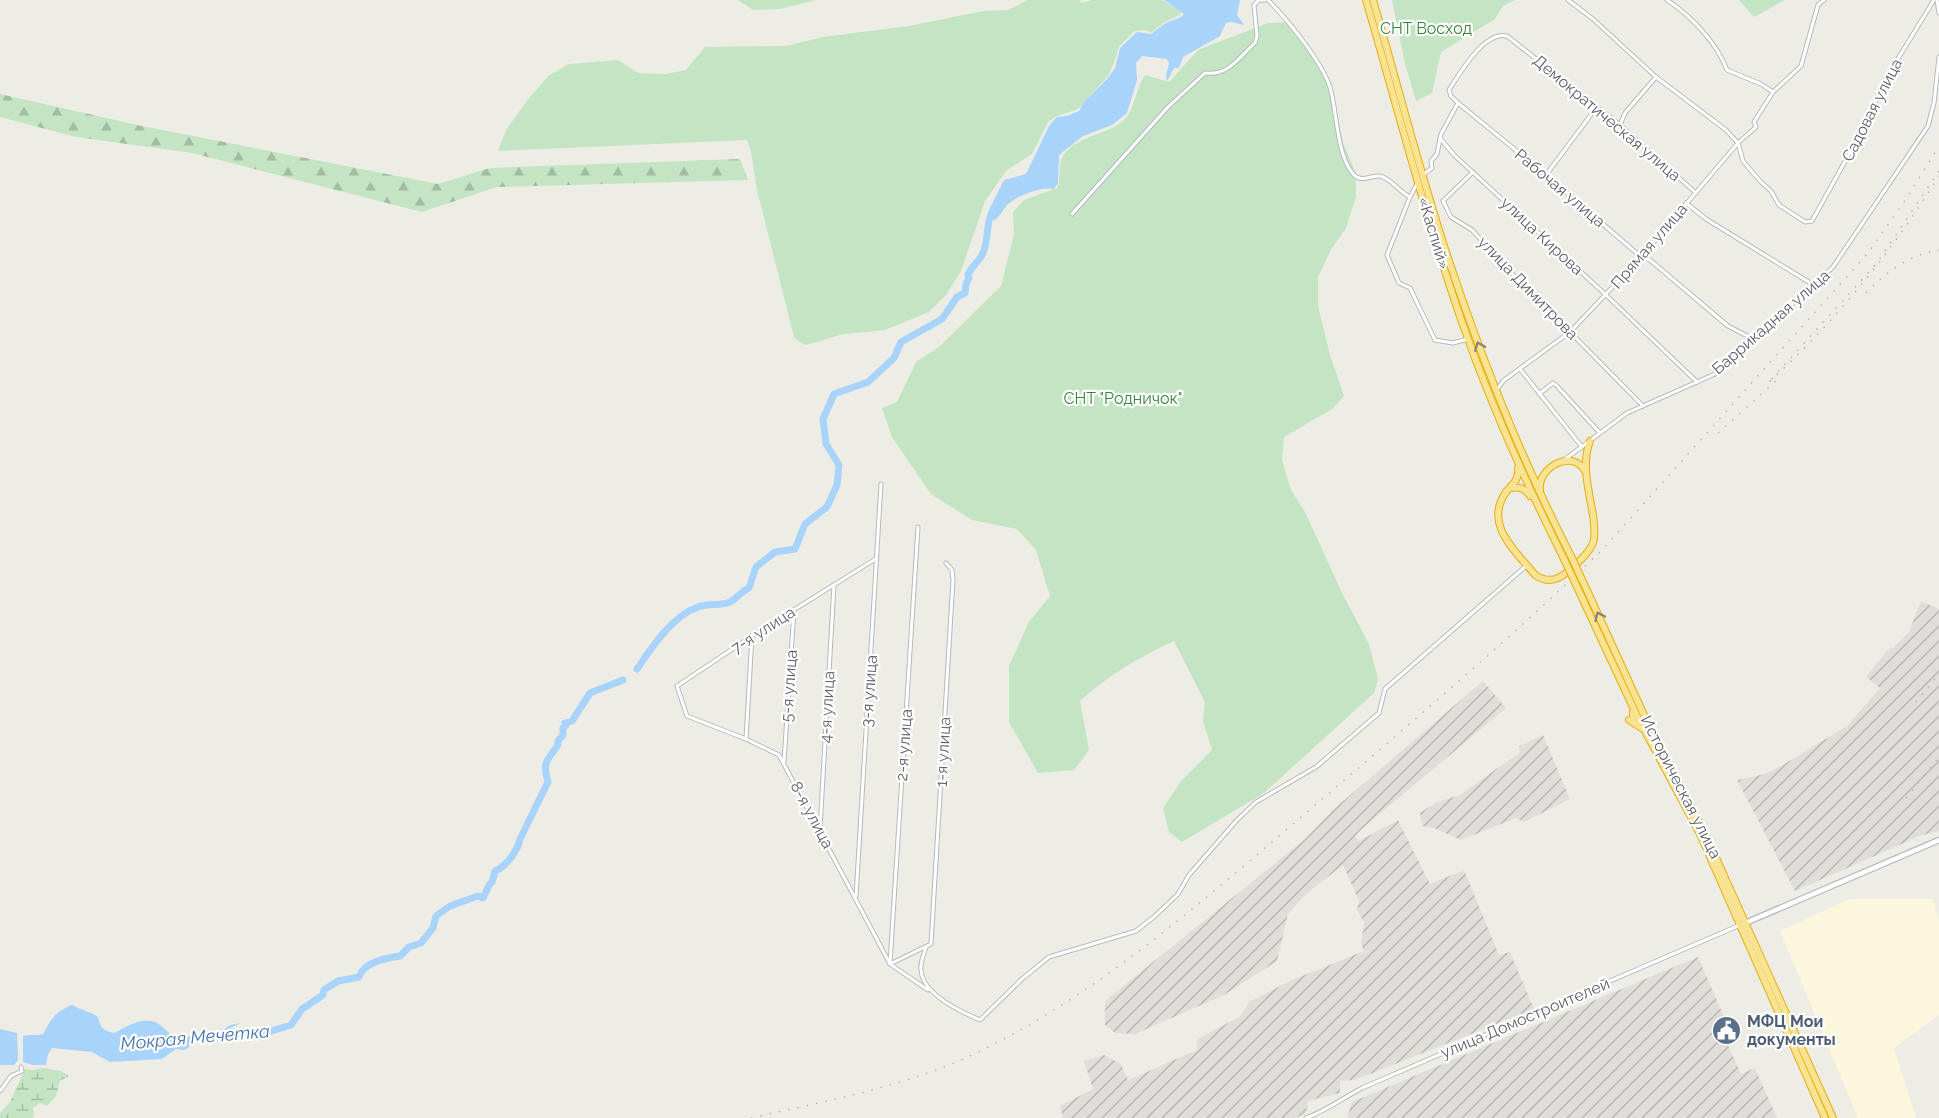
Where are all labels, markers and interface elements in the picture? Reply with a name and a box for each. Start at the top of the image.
park label: СНТ Восход [1380,19,1472,38]
street label: Демократическая улица [1529,51,1685,185]
street label: Садовая улица [1838,55,1906,165]
street label: Рабочая улица [1511,145,1609,231]
street label: улица Кирова [1497,193,1587,279]
street label: «Каспий» [1414,195,1454,271]
street label: Прямая улица [1607,199,1691,293]
street label: улица Димитрова [1474,233,1582,343]
street label: Баррикадная улица [1708,266,1834,378]
one-way arrow [1474,341,1486,352]
park label: СНТ "Родничок" [1064,389,1182,408]
street label: 7-я улица [728,602,798,658]
one-way arrow [1594,612,1606,623]
street label: 5-я улица [777,649,801,723]
street label: 3-я улица [857,654,881,728]
street label: 4-я улица [816,670,838,744]
street label: 2-я улица [892,708,916,782]
street label: Историческая улица [1637,712,1725,862]
street label: 1-я улица [932,716,954,788]
street label: 8-я улица [786,778,838,852]
street label: улица Домостроителей [1438,974,1612,1062]
place label: МФЦ Мои документы [1747,1012,1836,1049]
public building icon: МФЦ Мои документы [1710,1014,1742,1046]
water label: Мокрая Мечетка [119,1020,271,1054]

